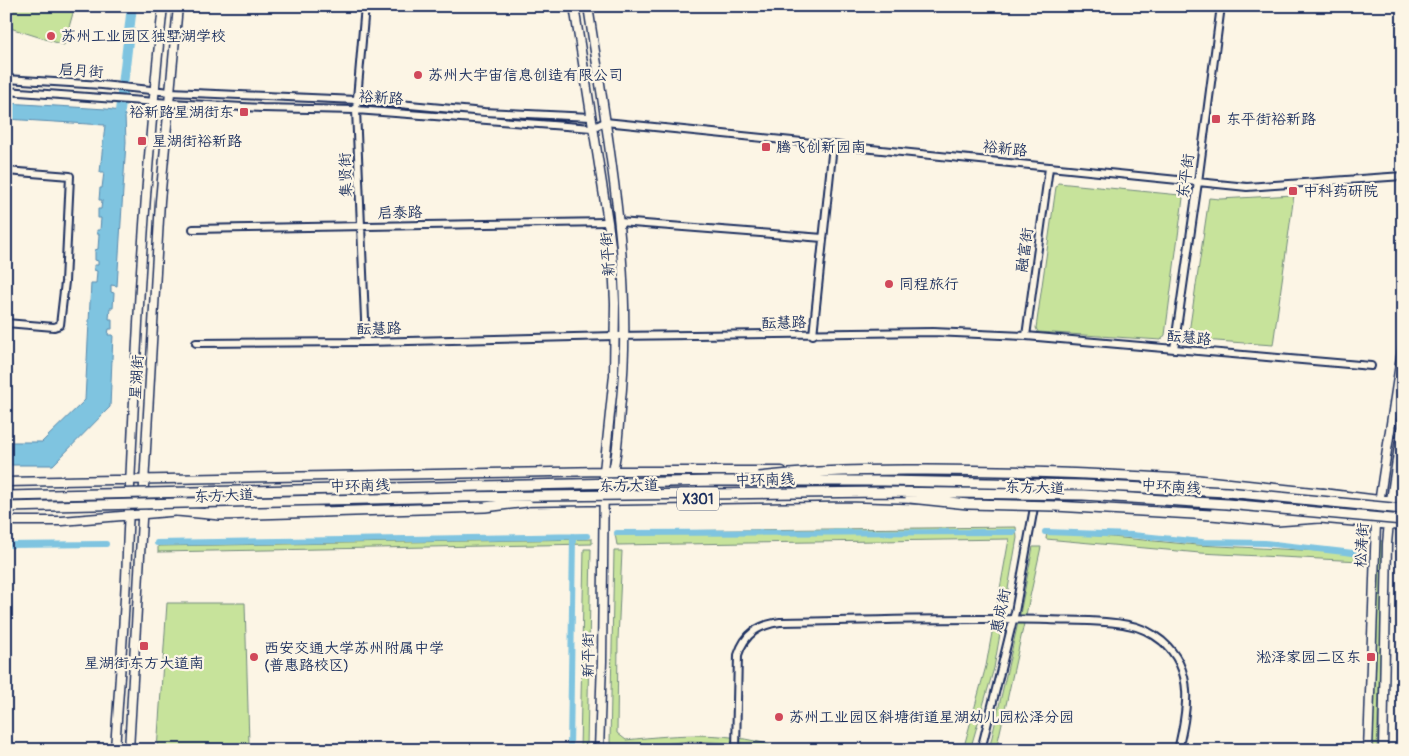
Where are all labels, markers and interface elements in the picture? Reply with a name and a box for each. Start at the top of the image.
place label: 苏州工业园区独墅湖学校 [61,27,226,46]
marker: 苏州工业园区独墅湖学校 [45,30,57,42]
street label: 启月街 [58,60,104,82]
place label: 苏州大宇宙信息创造有限公司 [428,66,623,85]
marker: 苏州大宇宙信息创造有限公司 [412,69,424,81]
street label: 裕新路 [358,87,404,109]
place label: 裕新路星湖街东 [129,103,234,122]
marker: 裕新路星湖街东 [238,106,250,118]
place label: 东平街裕新路 [1226,110,1316,129]
marker: 东平街裕新路 [1210,113,1222,125]
place label: 星湖街裕新路 [152,132,242,151]
marker: 星湖街裕新路 [136,135,148,147]
street label: 裕新路 [982,137,1028,161]
place label: 腾飞创新园南 [776,138,866,157]
marker: 腾飞创新园南 [760,141,772,153]
street label: 集贤街 [336,152,356,198]
street label: 东平街 [1173,152,1199,200]
place label: 中科药研院 [1303,182,1378,201]
marker: 中科药研院 [1287,185,1299,197]
street label: 启泰路 [377,203,423,223]
street label: 融富街 [1012,226,1038,274]
street label: 新平街 [597,231,619,277]
place label: 同程旅行 [899,275,959,294]
marker: 同程旅行 [883,278,895,290]
street label: 酝慧路 [761,313,807,333]
street label: 酝慧路 [356,319,402,339]
street label: 酝慧路 [1166,327,1212,349]
street label: 星湖街 [126,354,148,400]
street label: 中环南线 [735,470,795,490]
street label: 中环南线 [1140,475,1202,499]
street label: 中环南线 [330,476,390,496]
street label: 东方大道 [599,476,659,496]
street label: 东方大道 [1005,477,1065,499]
street label: 东方大道 [194,485,254,507]
road number: X301 [677,488,719,510]
street label: 松涛街 [1351,522,1373,568]
street label: 惠成街 [987,587,1015,635]
street label: 新平街 [579,632,598,678]
place label: 西安交通大学苏州附属中学 (普惠路校区) [264,639,444,675]
marker: 星湖街东方大道南 [138,640,150,652]
place label: 淞泽家园二区东 [1256,648,1361,667]
marker: 西安交通大学苏州附属中学 (普惠路校区) [248,651,260,663]
marker: 淞泽家园二区东 [1365,651,1377,663]
place label: 星湖街东方大道南 [84,654,204,673]
place label: 苏州工业园区斜塘街道星湖幼儿园松泽分园 [789,708,1074,727]
marker: 苏州工业园区斜塘街道星湖幼儿园松泽分园 [773,711,785,723]

